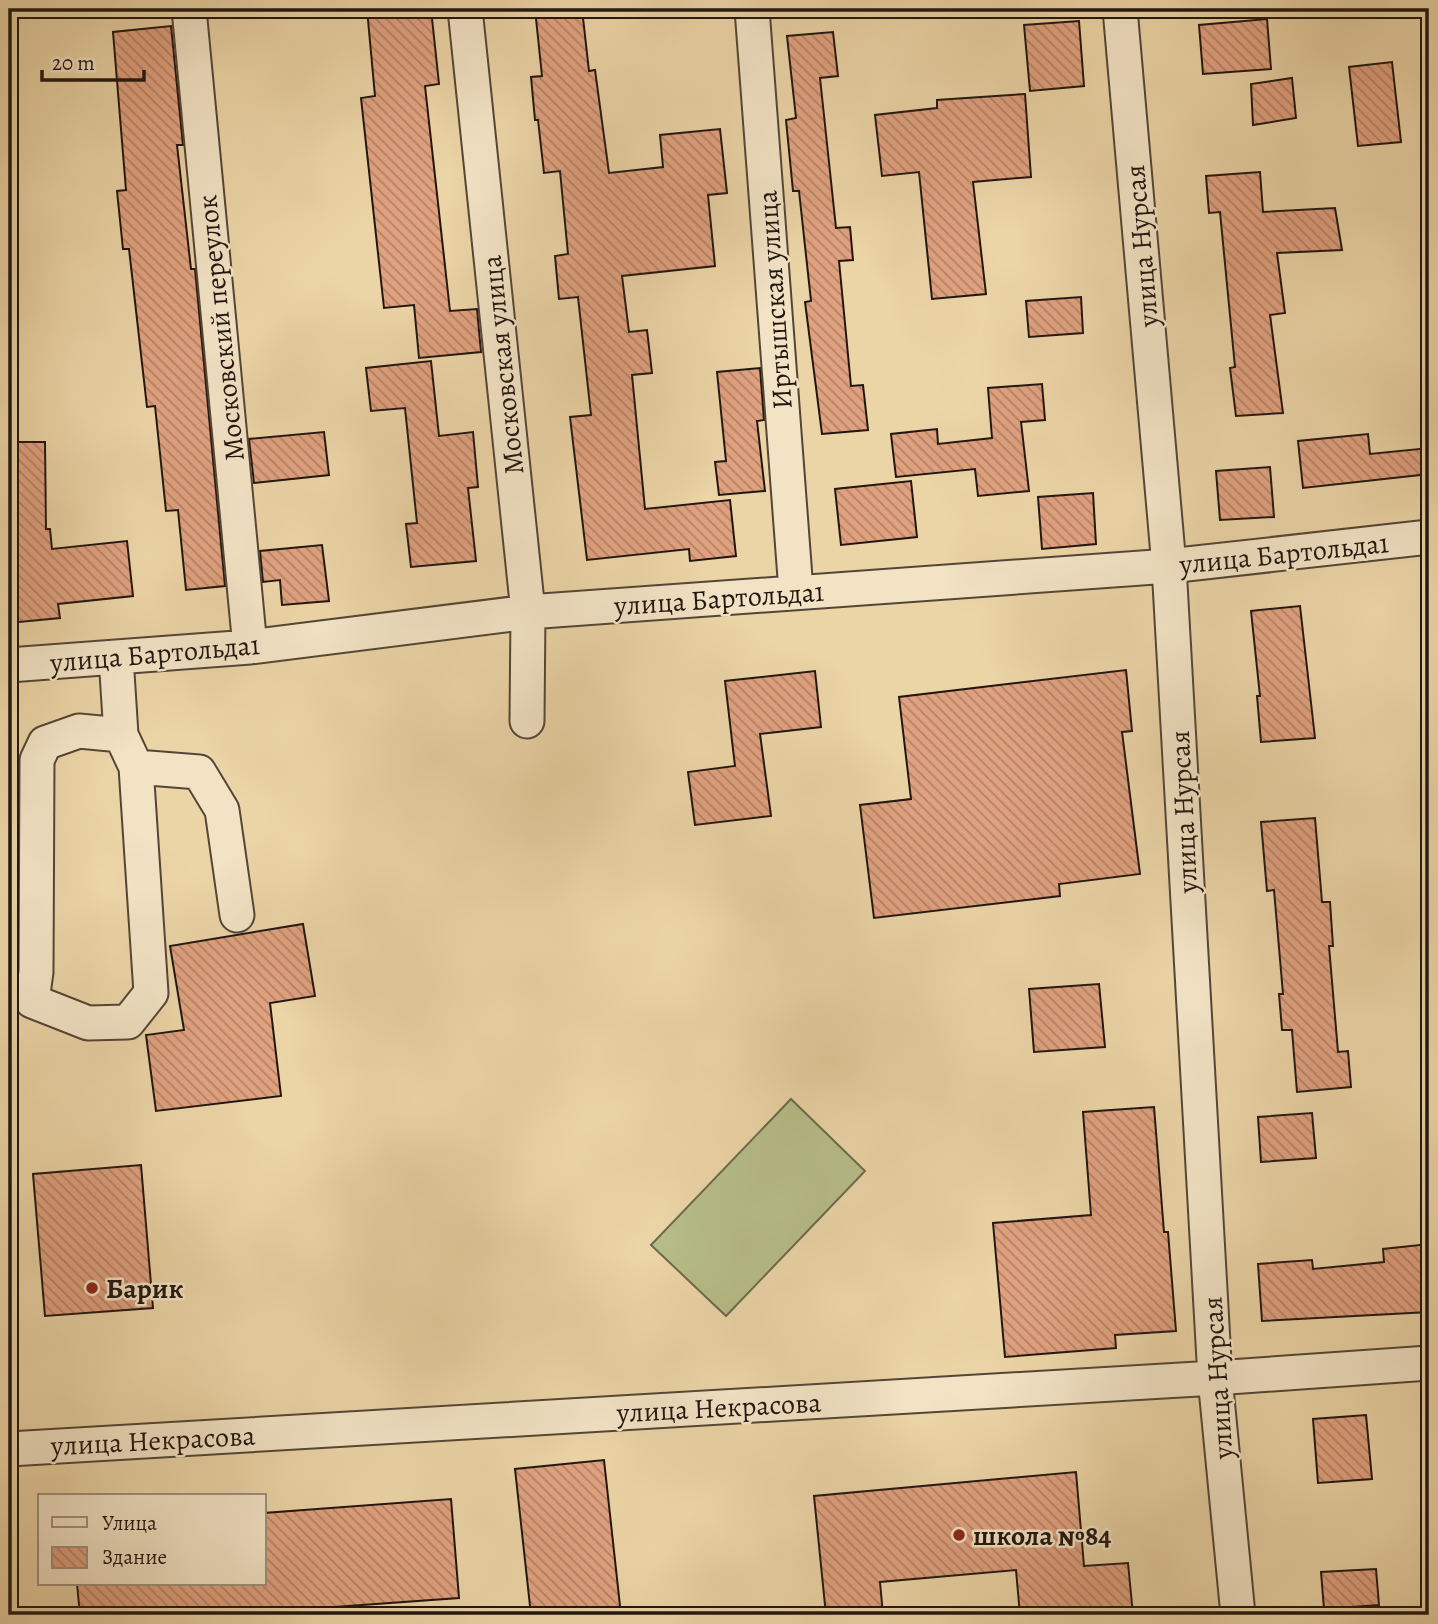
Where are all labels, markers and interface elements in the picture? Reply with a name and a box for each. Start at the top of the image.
scale bar [42,38,144,82]
text: 20 m [52,49,95,77]
street label: улица Нурсая [1116,163,1168,330]
street label: Иртышская улица [748,189,802,411]
street label: Московский переулок [188,193,254,463]
street label: Московская улица [473,253,533,477]
street label: улица Бартольда1 [1177,524,1391,584]
street label: улица Бартольда1 [612,573,825,625]
street label: улица Бартольда1 [48,626,262,682]
street label: улица Нурсая [1161,730,1207,895]
place label: Барик [106,1270,184,1308]
marker: Барик [84,1280,100,1296]
street label: улица Нурсая [1193,1295,1243,1462]
street label: улица Некрасова [615,1384,822,1432]
street label: улица Некрасова [49,1417,256,1465]
legend [38,1494,266,1586]
text: Улица [102,1509,157,1537]
place label: школа №84 [973,1517,1112,1555]
marker: школа №84 [951,1527,967,1543]
text: Здание [102,1543,167,1571]

